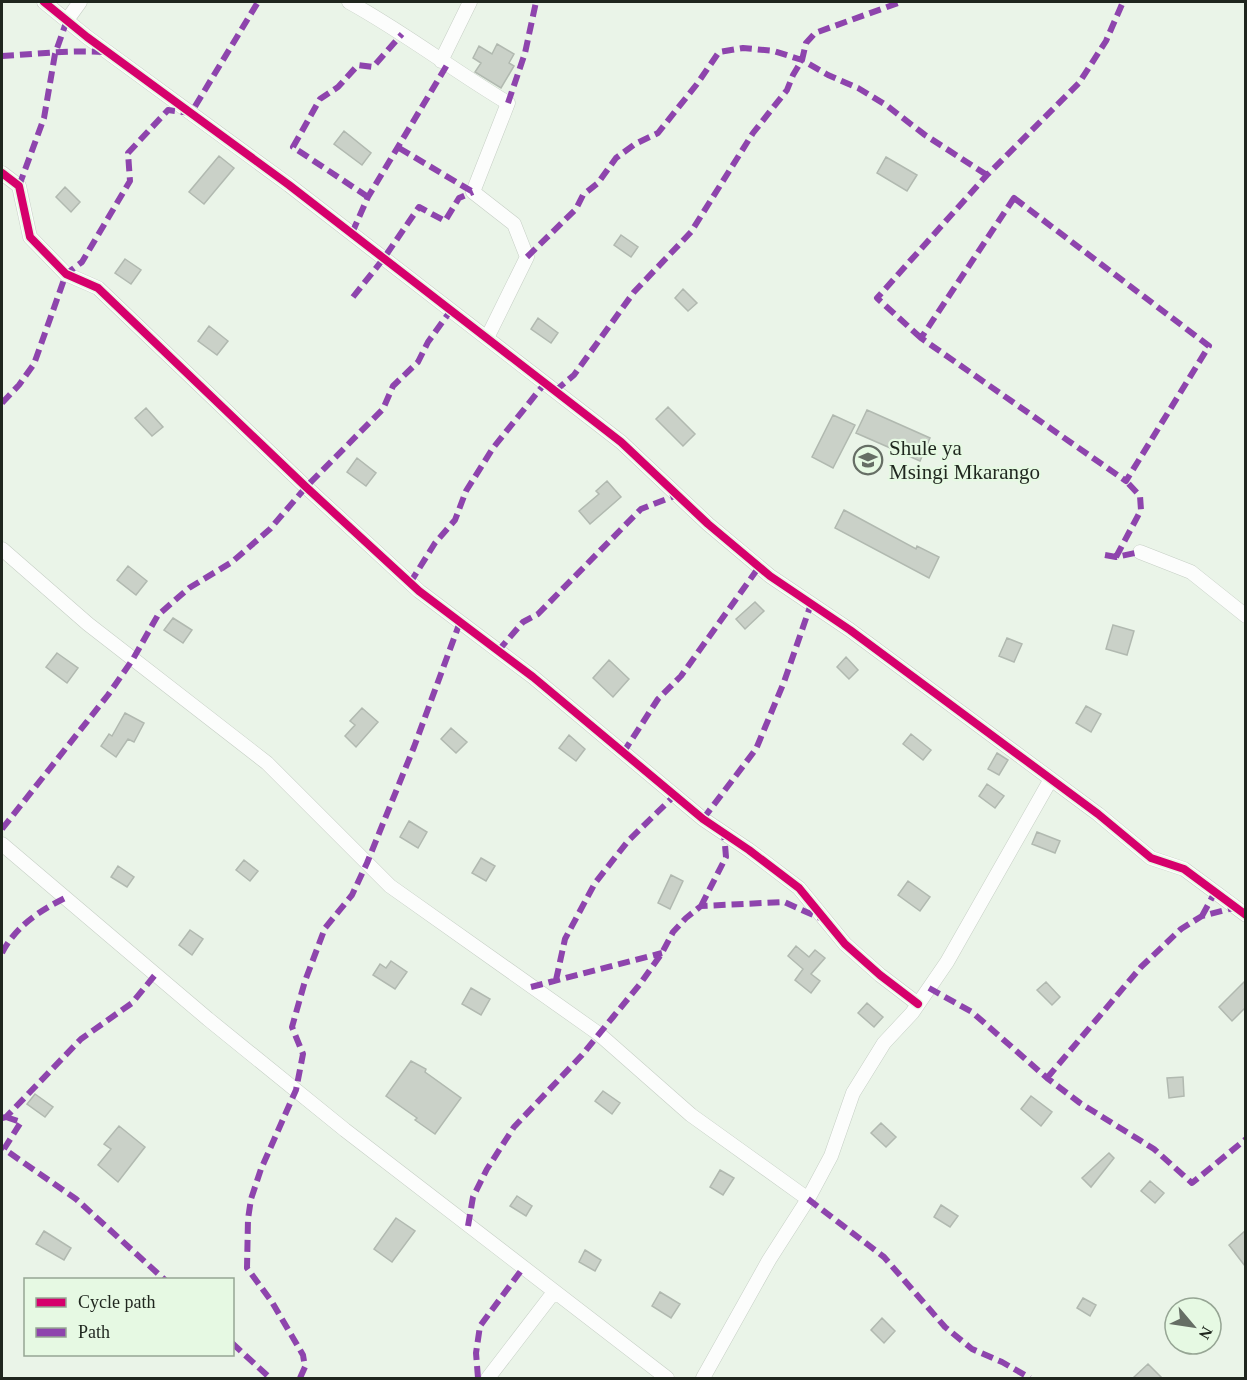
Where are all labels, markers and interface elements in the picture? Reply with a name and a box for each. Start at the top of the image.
place label: Shule ya Msingi Mkarango [889,436,1040,484]
school or university icon: Shule ya Msingi Mkarango [852,444,884,476]
legend [24,1278,234,1356]
text: Cycle path [78,1292,155,1312]
north arrow [1163,1296,1223,1356]
text: Path [78,1322,110,1342]
text: N [1195,1324,1216,1343]

